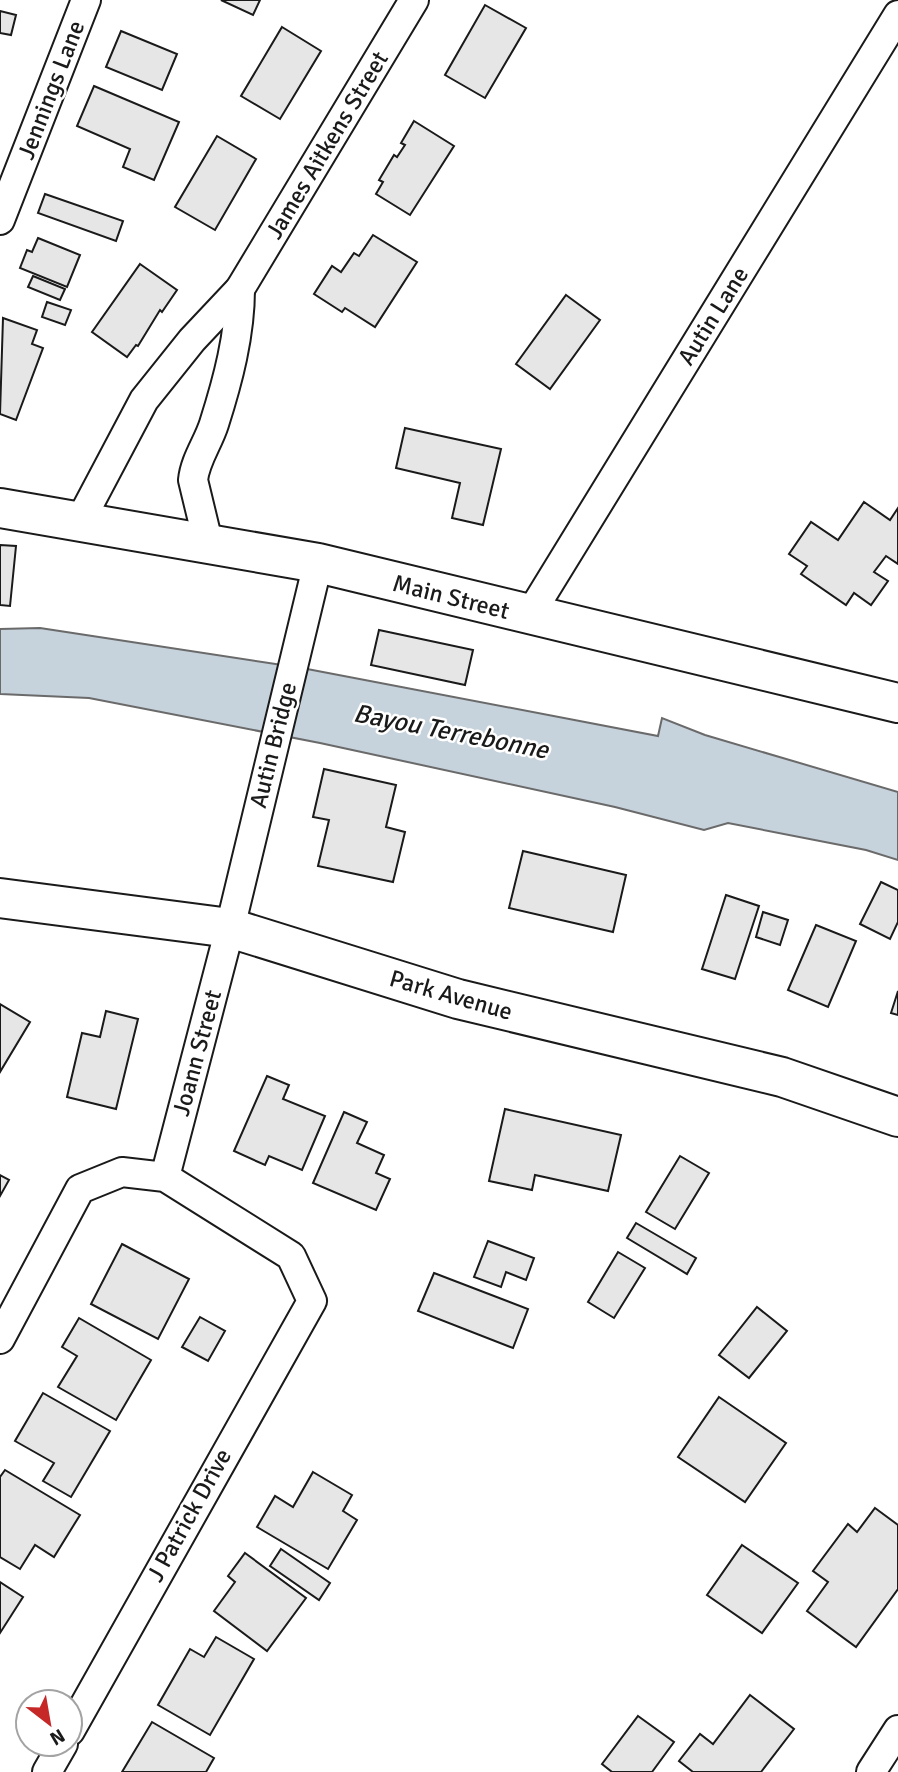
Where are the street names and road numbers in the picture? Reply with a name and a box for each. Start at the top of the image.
street label: Jennings Lane [11,16,91,164]
street label: James Aitkens Street [259,46,395,244]
street label: Autin Lane [671,261,755,371]
street label: Main Street [390,568,512,626]
street label: Autin Bridge [243,679,303,811]
street label: Park Avenue [386,963,516,1027]
street label: Joann Street [166,987,228,1119]
street label: J Patrick Drive [140,1443,238,1587]

